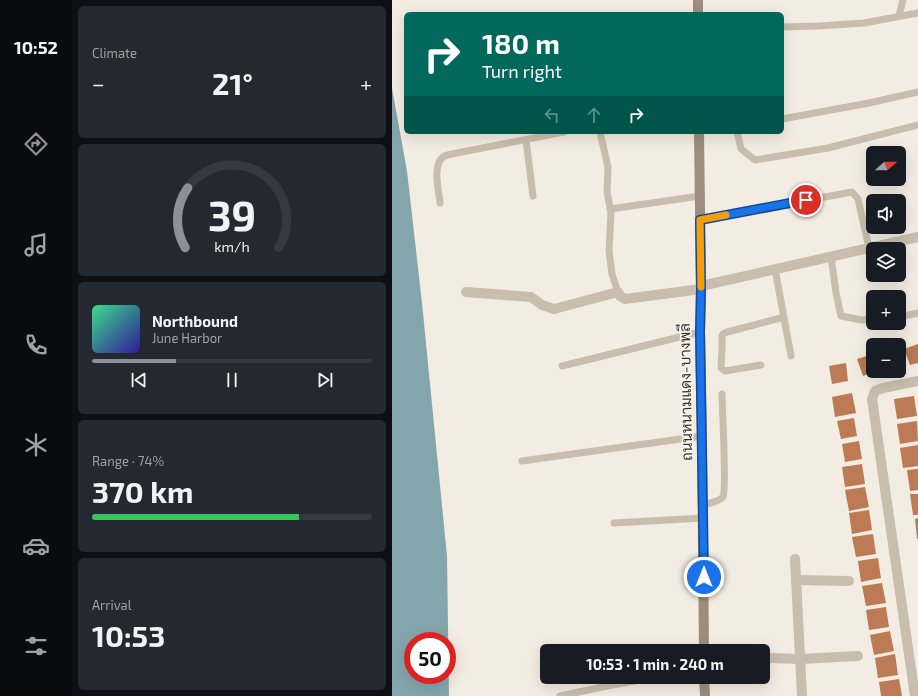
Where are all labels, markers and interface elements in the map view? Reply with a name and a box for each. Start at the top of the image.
text: 180 m [482,26,560,60]
icon: right [416,28,468,80]
text: 10:52 [14,36,58,58]
text: Climate [92,45,137,61]
text: Turn right [482,60,562,82]
text: 21° [212,65,253,101]
text: − [92,70,105,96]
text: + [360,70,372,96]
icon: left [541,104,563,126]
icon: ahead [583,104,605,126]
icon: right [625,104,647,126]
icon: directions [22,130,50,158]
north arrow [866,146,906,186]
map controls [866,146,906,378]
pin [789,183,823,217]
text: 39 [208,189,256,239]
icon: arrive [795,189,817,211]
button: sound [866,194,906,234]
icon: music [22,231,50,259]
text: km/h [214,238,250,255]
button: layers [866,242,906,282]
button: + [866,290,906,330]
text: Northbound [152,312,238,330]
street label: ถนนหนามแดง-บางพลี [675,323,695,461]
text: June Harbor [152,330,222,346]
icon: phone [22,331,50,359]
button: − [866,338,906,378]
icon: previous [128,369,150,391]
icon: pause [221,369,243,391]
icon: next [314,369,336,391]
icon: climate [22,431,50,459]
text: Range · 74% [92,453,164,469]
text: 370 km [92,473,193,509]
icon: car [22,532,50,560]
position arrow [683,556,725,598]
text: Arrival [92,597,132,613]
text: 10:53 [92,617,165,653]
icon: filters [22,632,50,660]
speed limit sign: 50 [404,632,456,684]
text: 10:53 · 1 min · 240 m [586,655,724,673]

